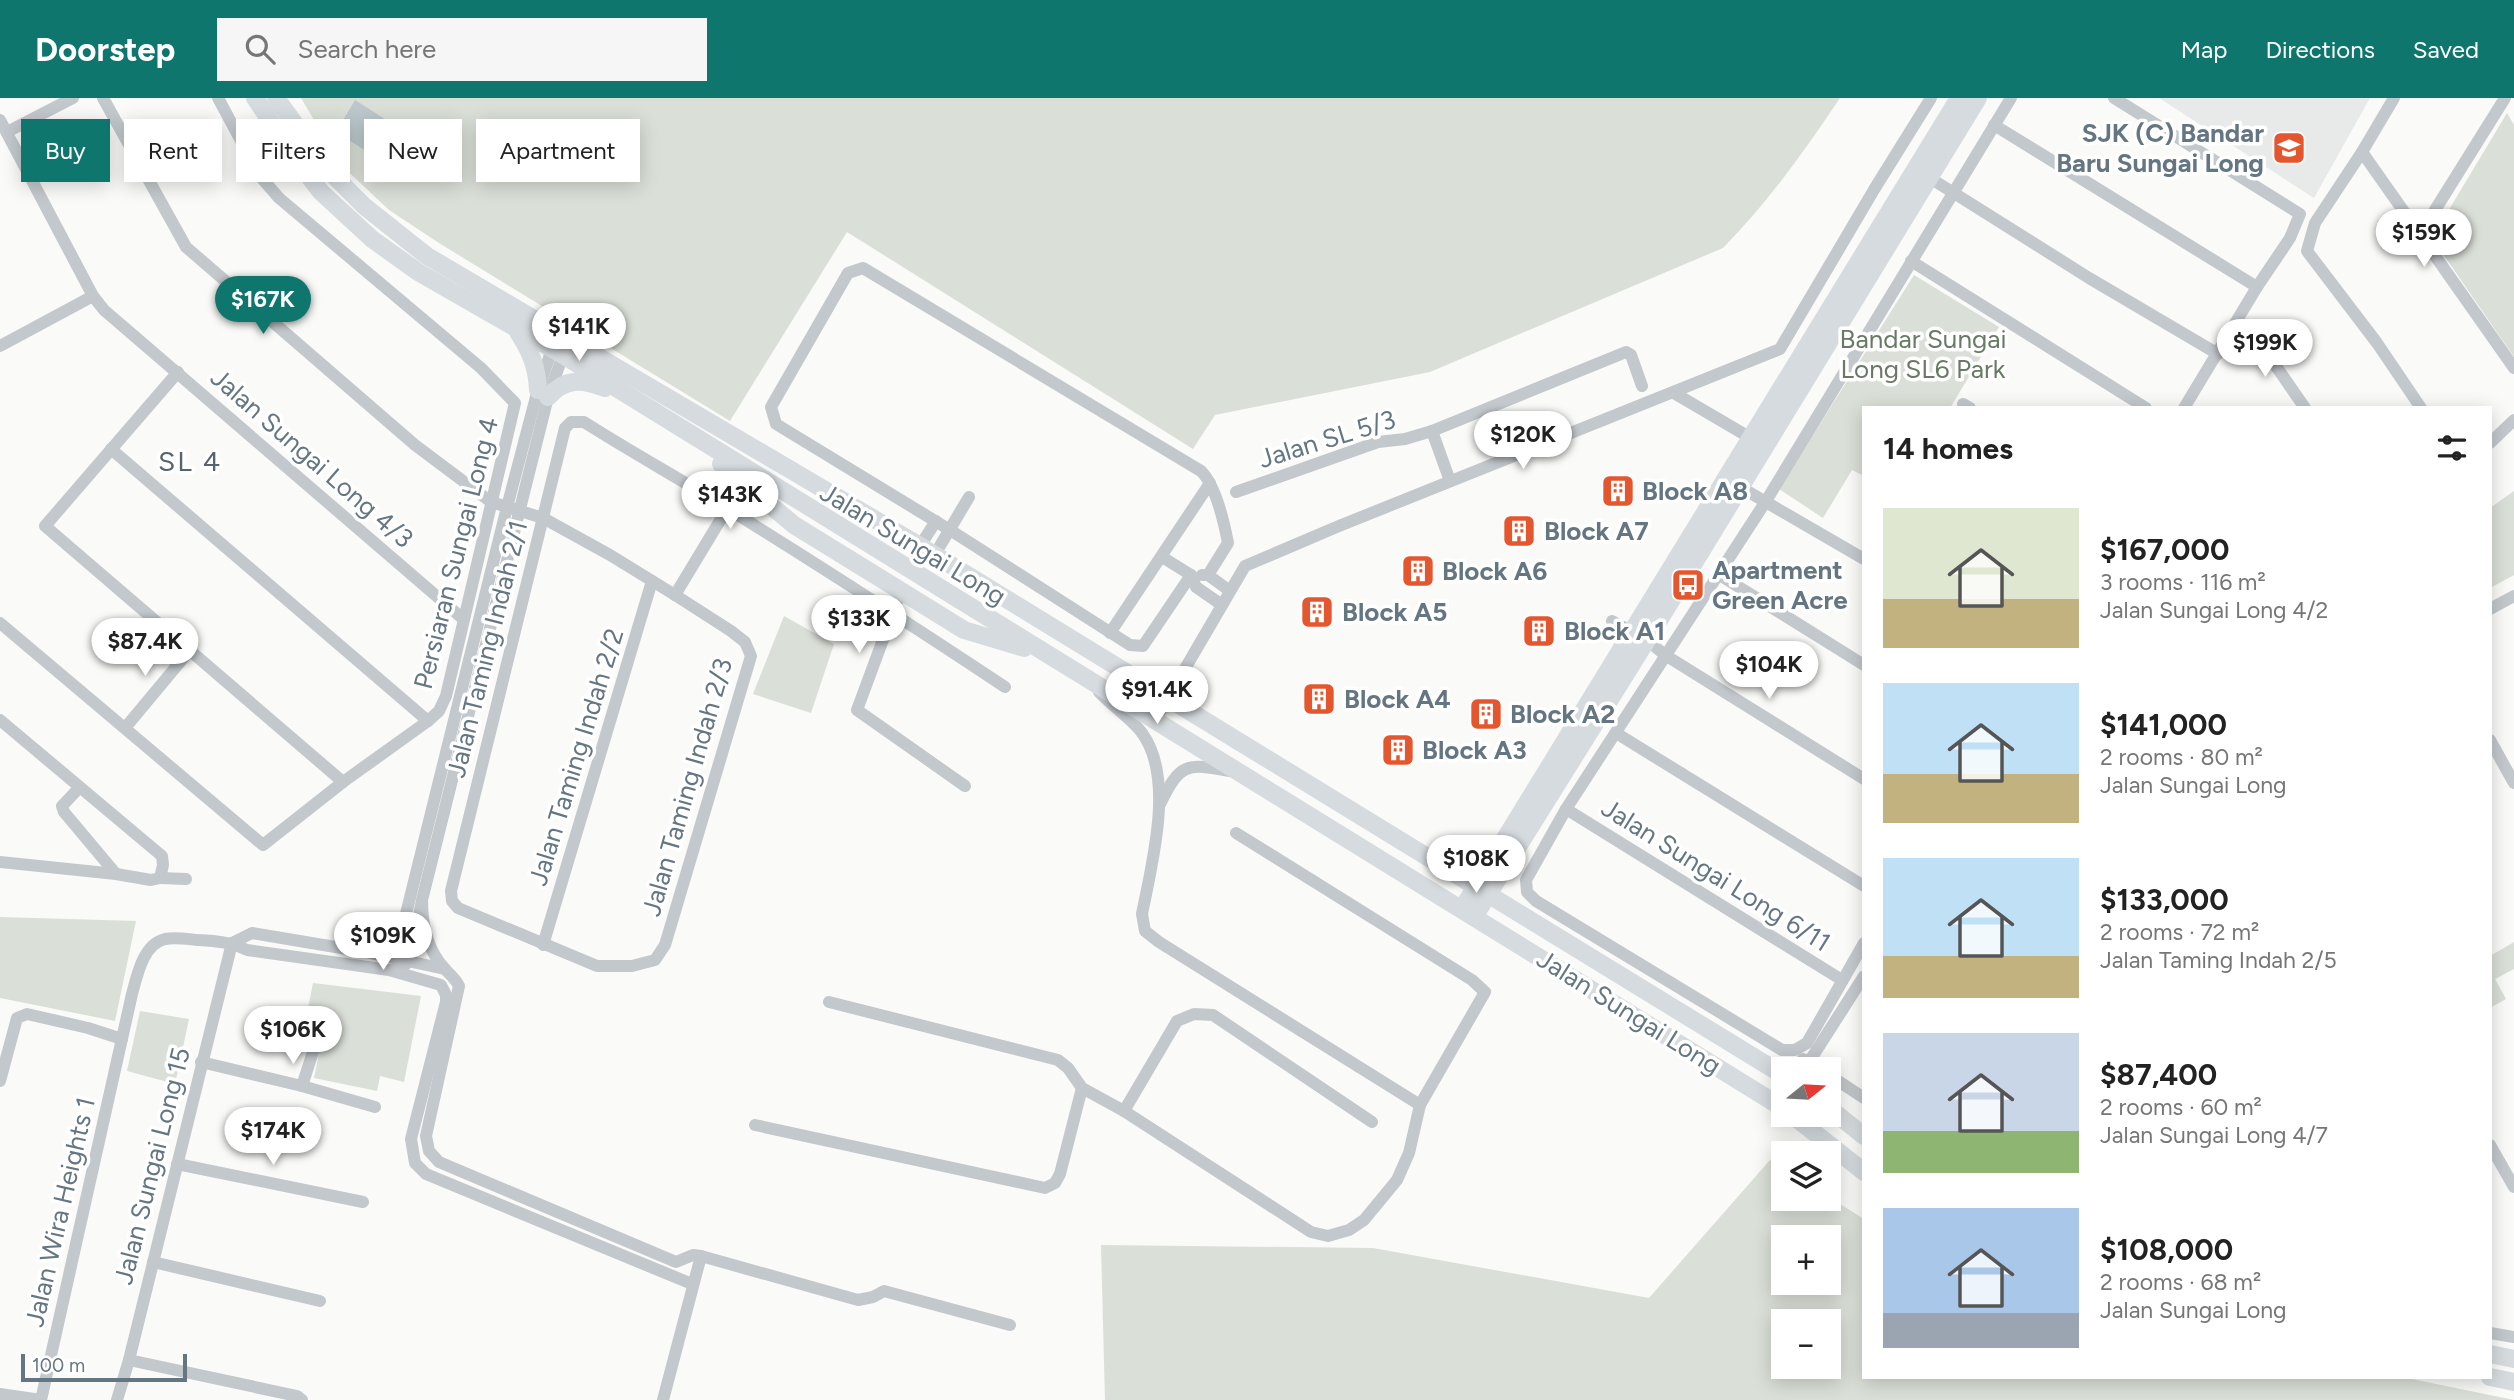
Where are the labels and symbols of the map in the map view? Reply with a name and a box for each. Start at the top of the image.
place label: SJK (C) Bandar Baru Sungai Long [2056,117,2264,179]
school or university icon: SJK (C) Bandar Baru Sungai Long [2270,129,2308,167]
pin: $159K [2375,209,2473,269]
pin: $167K [214,276,312,336]
pin: $141K [530,303,628,363]
pin: $199K [2216,320,2314,379]
park label: Bandar Sungai Long SL6 Park [1840,323,2006,385]
street label: Jalan Sungai Long 4/3 [204,361,420,555]
street label: Jalan SL 5/3 [1255,403,1399,475]
pin: $120K [1474,412,1572,471]
street label: Persiaran Sungai Long 4 [407,414,505,692]
district label: SL 4 [158,444,222,478]
pin: $143K [681,472,779,531]
building icon: Block A8 [1599,472,1637,510]
place label: Block A8 [1642,475,1748,507]
street label: Jalan Sungai Long [814,476,1012,612]
building icon: Block A7 [1500,512,1538,550]
place label: Block A7 [1544,515,1649,547]
street label: Jalan Taming Indah 2/1 [440,517,534,781]
building icon: Block A6 [1399,552,1437,590]
place label: Apartment Green Acre [1712,554,1848,616]
place label: Block A6 [1442,555,1547,587]
bus stop icon: Apartment Green Acre [1669,566,1707,604]
building icon: Block A5 [1298,593,1336,631]
pin: $133K [810,596,908,655]
place label: Block A5 [1342,596,1447,628]
building icon: Block A1 [1520,612,1558,650]
place label: Block A1 [1564,615,1665,647]
pin: $87.4K [88,618,202,678]
street label: Jalan Taming Indah 2/2 [522,625,630,889]
pin: $104K [1720,642,1818,701]
street label: Jalan Taming Indah 2/3 [635,654,739,920]
pin: $91.4K [1100,666,1214,726]
building icon: Block A4 [1300,680,1338,718]
place label: Block A4 [1344,683,1451,715]
building icon: Block A2 [1467,695,1505,733]
place label: Block A2 [1510,698,1615,730]
building icon: Block A3 [1379,731,1417,769]
place label: Block A3 [1422,734,1527,766]
street label: Jalan Sungai Long 6/11 [1596,792,1836,958]
pin: $108K [1427,836,1525,895]
pin: $109K [334,912,432,972]
street label: Jalan Sungai Long [1531,943,1727,1081]
pin: $106K [244,1006,342,1066]
street label: Jalan Sungai Long 15 [107,1044,197,1288]
north arrow [1771,1057,1841,1127]
street label: Jalan Wira Heights 1 [18,1094,102,1330]
pin: $174K [224,1108,322,1167]
scale bar [21,1351,187,1383]

